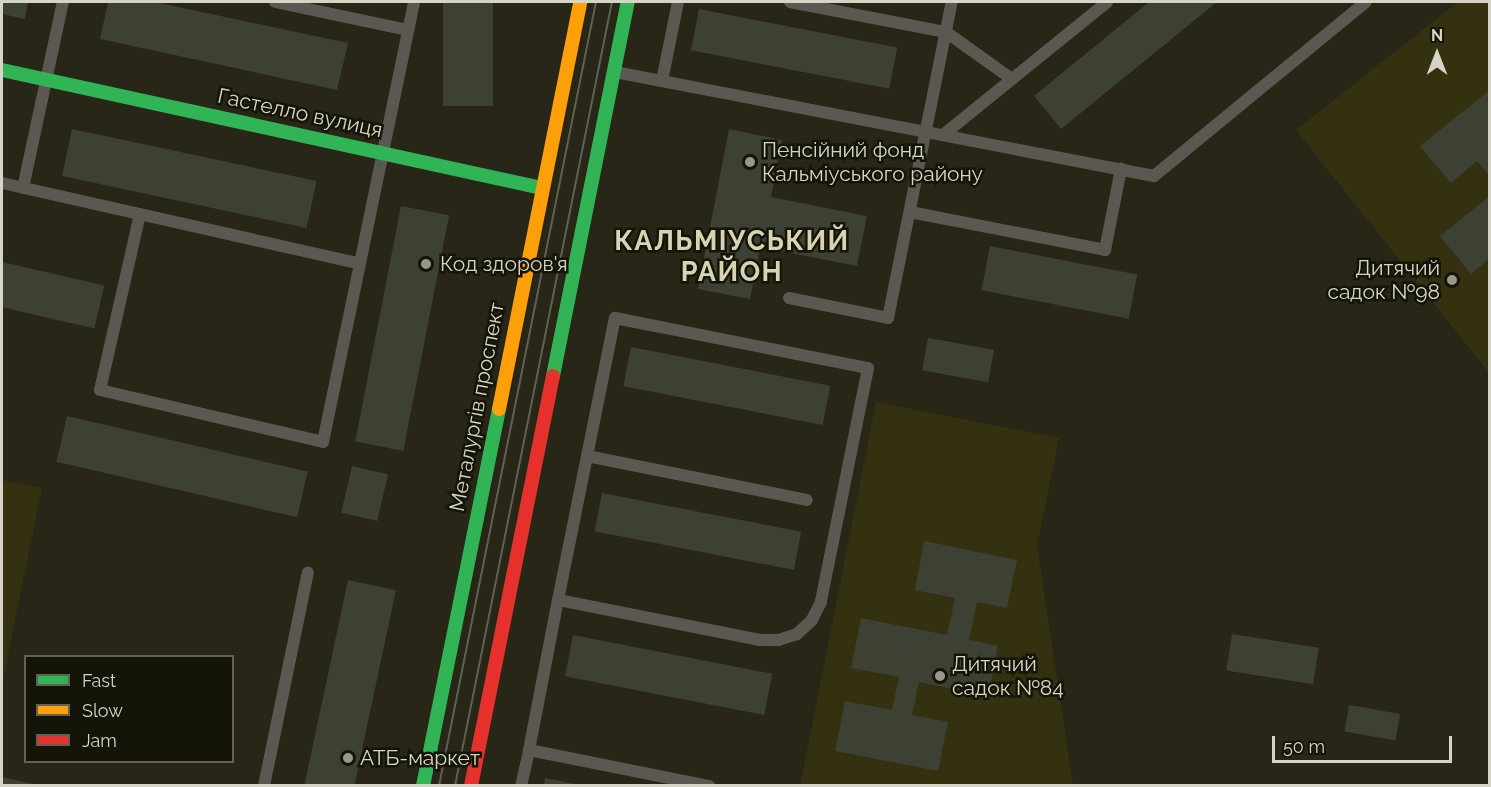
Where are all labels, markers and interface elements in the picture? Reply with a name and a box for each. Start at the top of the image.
north arrow [1407,24,1467,84]
text: N [1431,26,1443,45]
street label: Гастелло вулиця [215,83,385,143]
place label: Пенсійний фонд Кальміуського району [762,137,983,187]
marker: Пенсійний фонд Кальміуського району [743,155,757,169]
district label: КАЛЬМІУСЬКИЙ РАЙОН [614,224,850,287]
place label: Код здоров'я [440,251,568,277]
marker: Код здоров'я [417,255,435,273]
place label: Дитячий садок №98 [1327,255,1440,305]
marker: Дитячий садок №98 [1445,273,1459,287]
street label: Металургів проспект [444,301,510,513]
place label: Дитячий садок №84 [952,651,1064,701]
legend [24,655,234,763]
marker: Дитячий садок №84 [933,669,947,683]
text: Fast [82,670,116,691]
text: Slow [82,700,123,721]
scale bar [1275,724,1455,762]
text: Jam [82,730,117,751]
text: 50 m [1283,736,1325,757]
place label: АТБ-маркет [360,745,480,771]
marker: АТБ-маркет [341,751,355,765]

